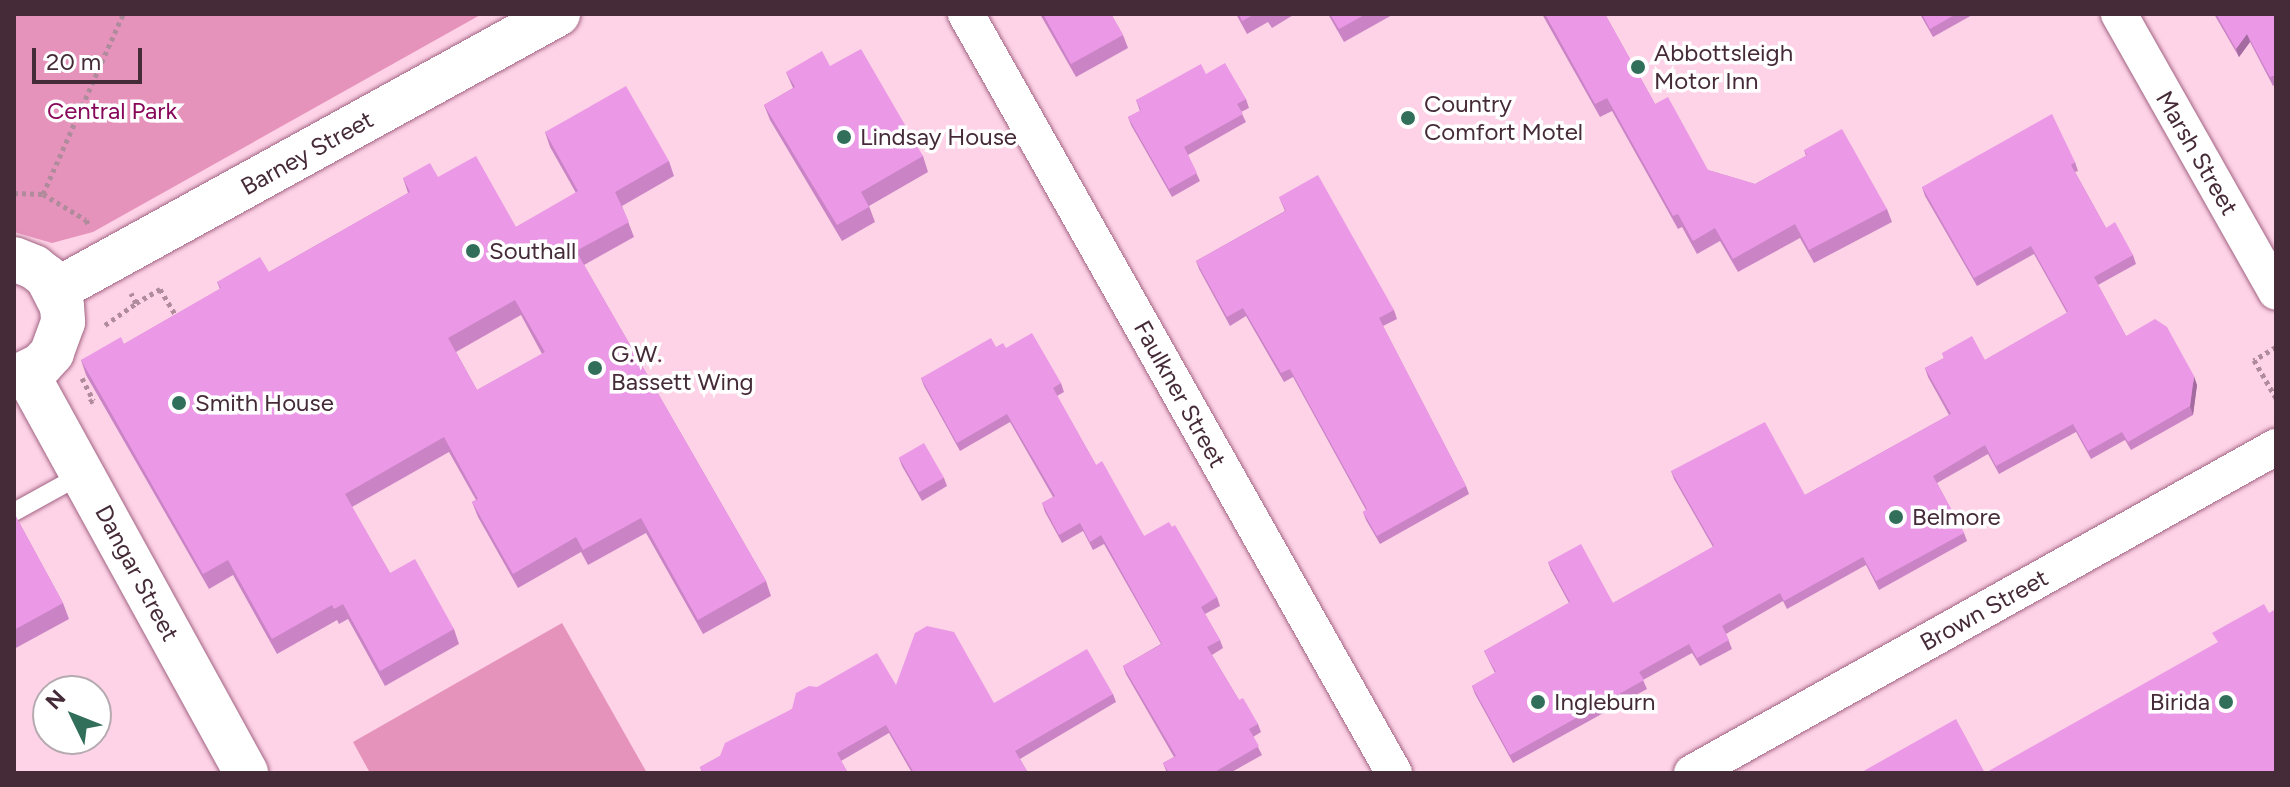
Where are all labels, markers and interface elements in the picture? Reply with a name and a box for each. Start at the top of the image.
scale bar [36,32,146,82]
place label: Abbottsleigh Motor Inn [1654,39,1793,95]
text: 20 m [46,47,101,76]
marker: Abbottsleigh Motor Inn [1629,58,1647,76]
street label: Marsh Street [2150,86,2244,220]
place label: Country Comfort Motel [1424,90,1583,146]
park label: Central Park [47,97,177,125]
street label: Barney Street [236,105,378,201]
marker: Country Comfort Motel [1399,109,1417,127]
place label: Lindsay House [860,123,1017,151]
marker: Lindsay House [835,128,853,146]
place label: Southall [489,237,576,265]
marker: Southall [464,242,482,260]
street label: Faulkner Street [1128,316,1232,472]
place label: G.W. Bassett Wing [611,340,754,396]
marker: G.W. Bassett Wing [586,359,604,377]
place label: Smith House [195,389,334,417]
marker: Smith House [170,394,188,412]
street label: Dangar Street [89,500,185,646]
place label: Belmore [1912,503,2001,531]
marker: Belmore [1887,508,1905,526]
street label: Brown Street [1915,563,2053,657]
north arrow [32,675,112,755]
text: N [40,684,71,715]
place label: Ingleburn [1554,688,1655,716]
place label: Birida [2150,688,2210,716]
marker: Ingleburn [1529,693,1547,711]
marker: Birida [2217,693,2235,711]

